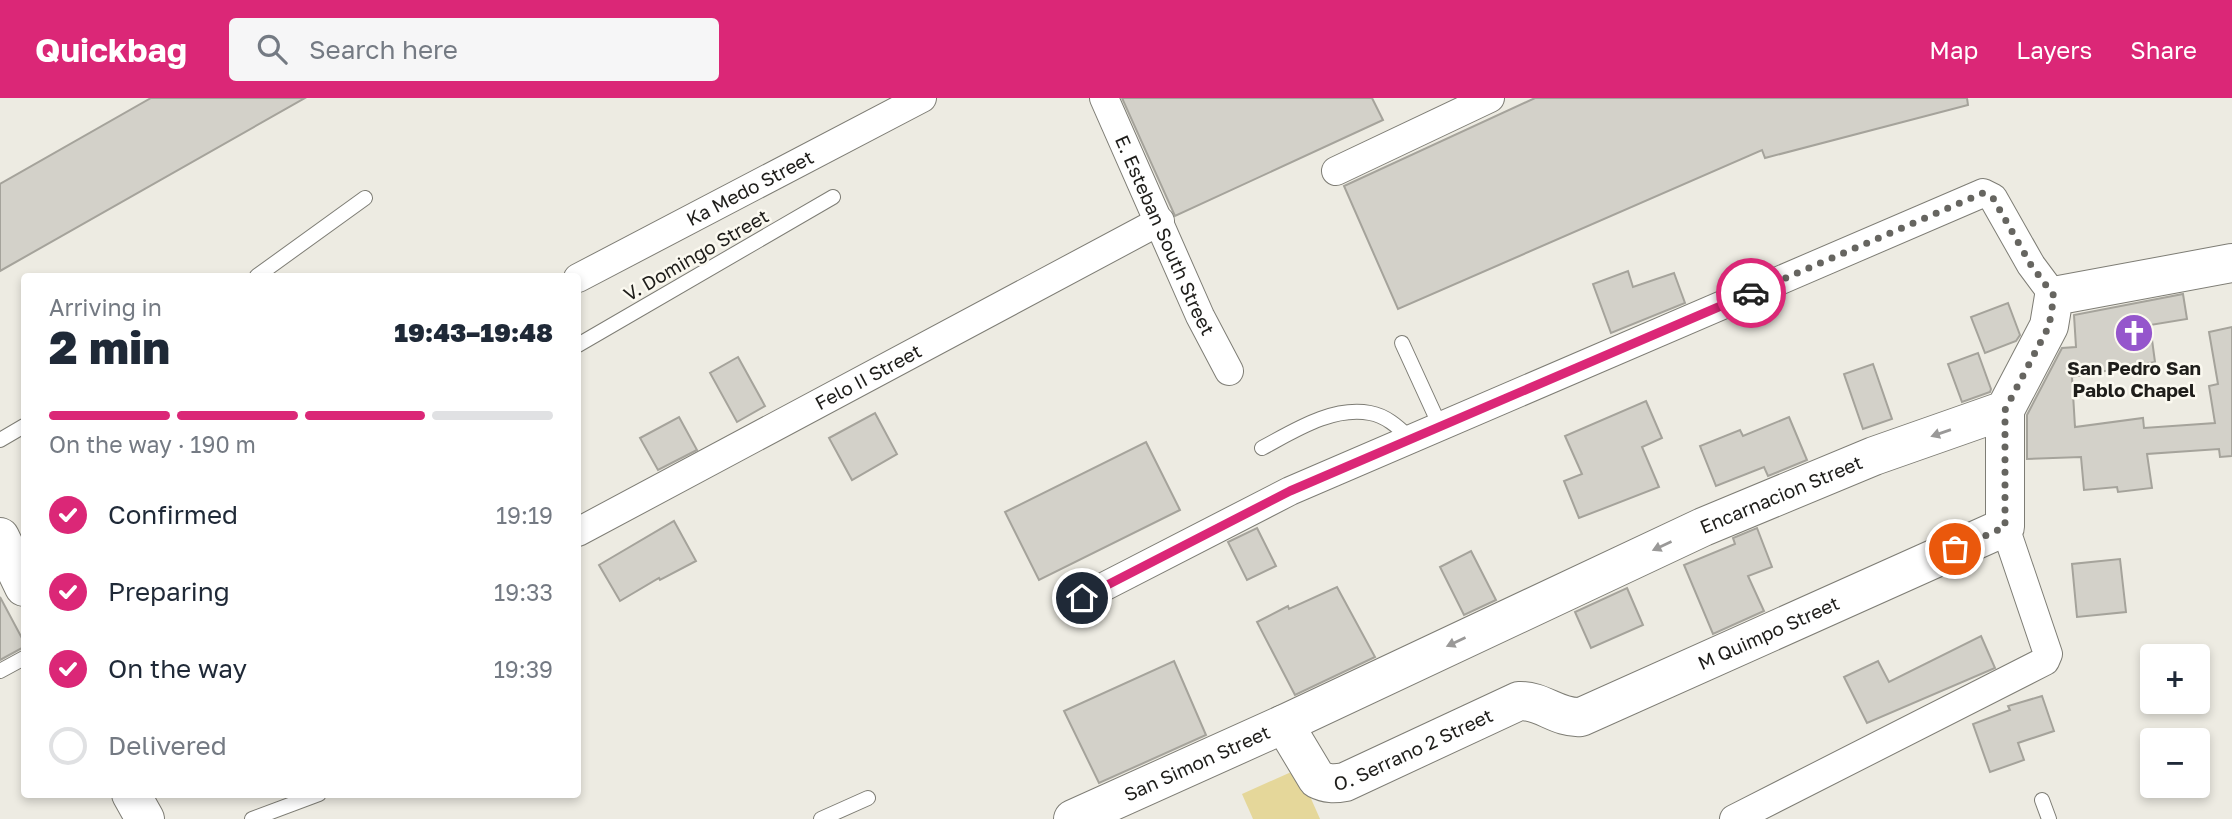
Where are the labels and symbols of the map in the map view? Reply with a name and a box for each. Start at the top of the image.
street label: E. Esteban South Street [1111,131,1220,339]
street label: Ka Medo Street [682,145,817,230]
street label: V. Domingo Street [619,204,772,305]
courier [1716,258,1786,328]
church icon: San Pedro San Pablo Chapel [2113,312,2155,354]
street label: Felo II Street [811,339,925,414]
place label: San Pedro San Pablo Chapel [2067,356,2201,401]
one-way arrow [1930,428,1951,439]
street label: Encarnacion Street [1696,450,1866,538]
pin [1925,519,1985,579]
one-way arrow [1652,540,1672,552]
pin [1052,568,1112,628]
street label: M Quimpo Street [1694,591,1843,674]
one-way arrow [1446,636,1466,648]
street label: O. Serrano 2 Street [1332,703,1496,795]
street label: San Simon Street [1120,720,1273,806]

